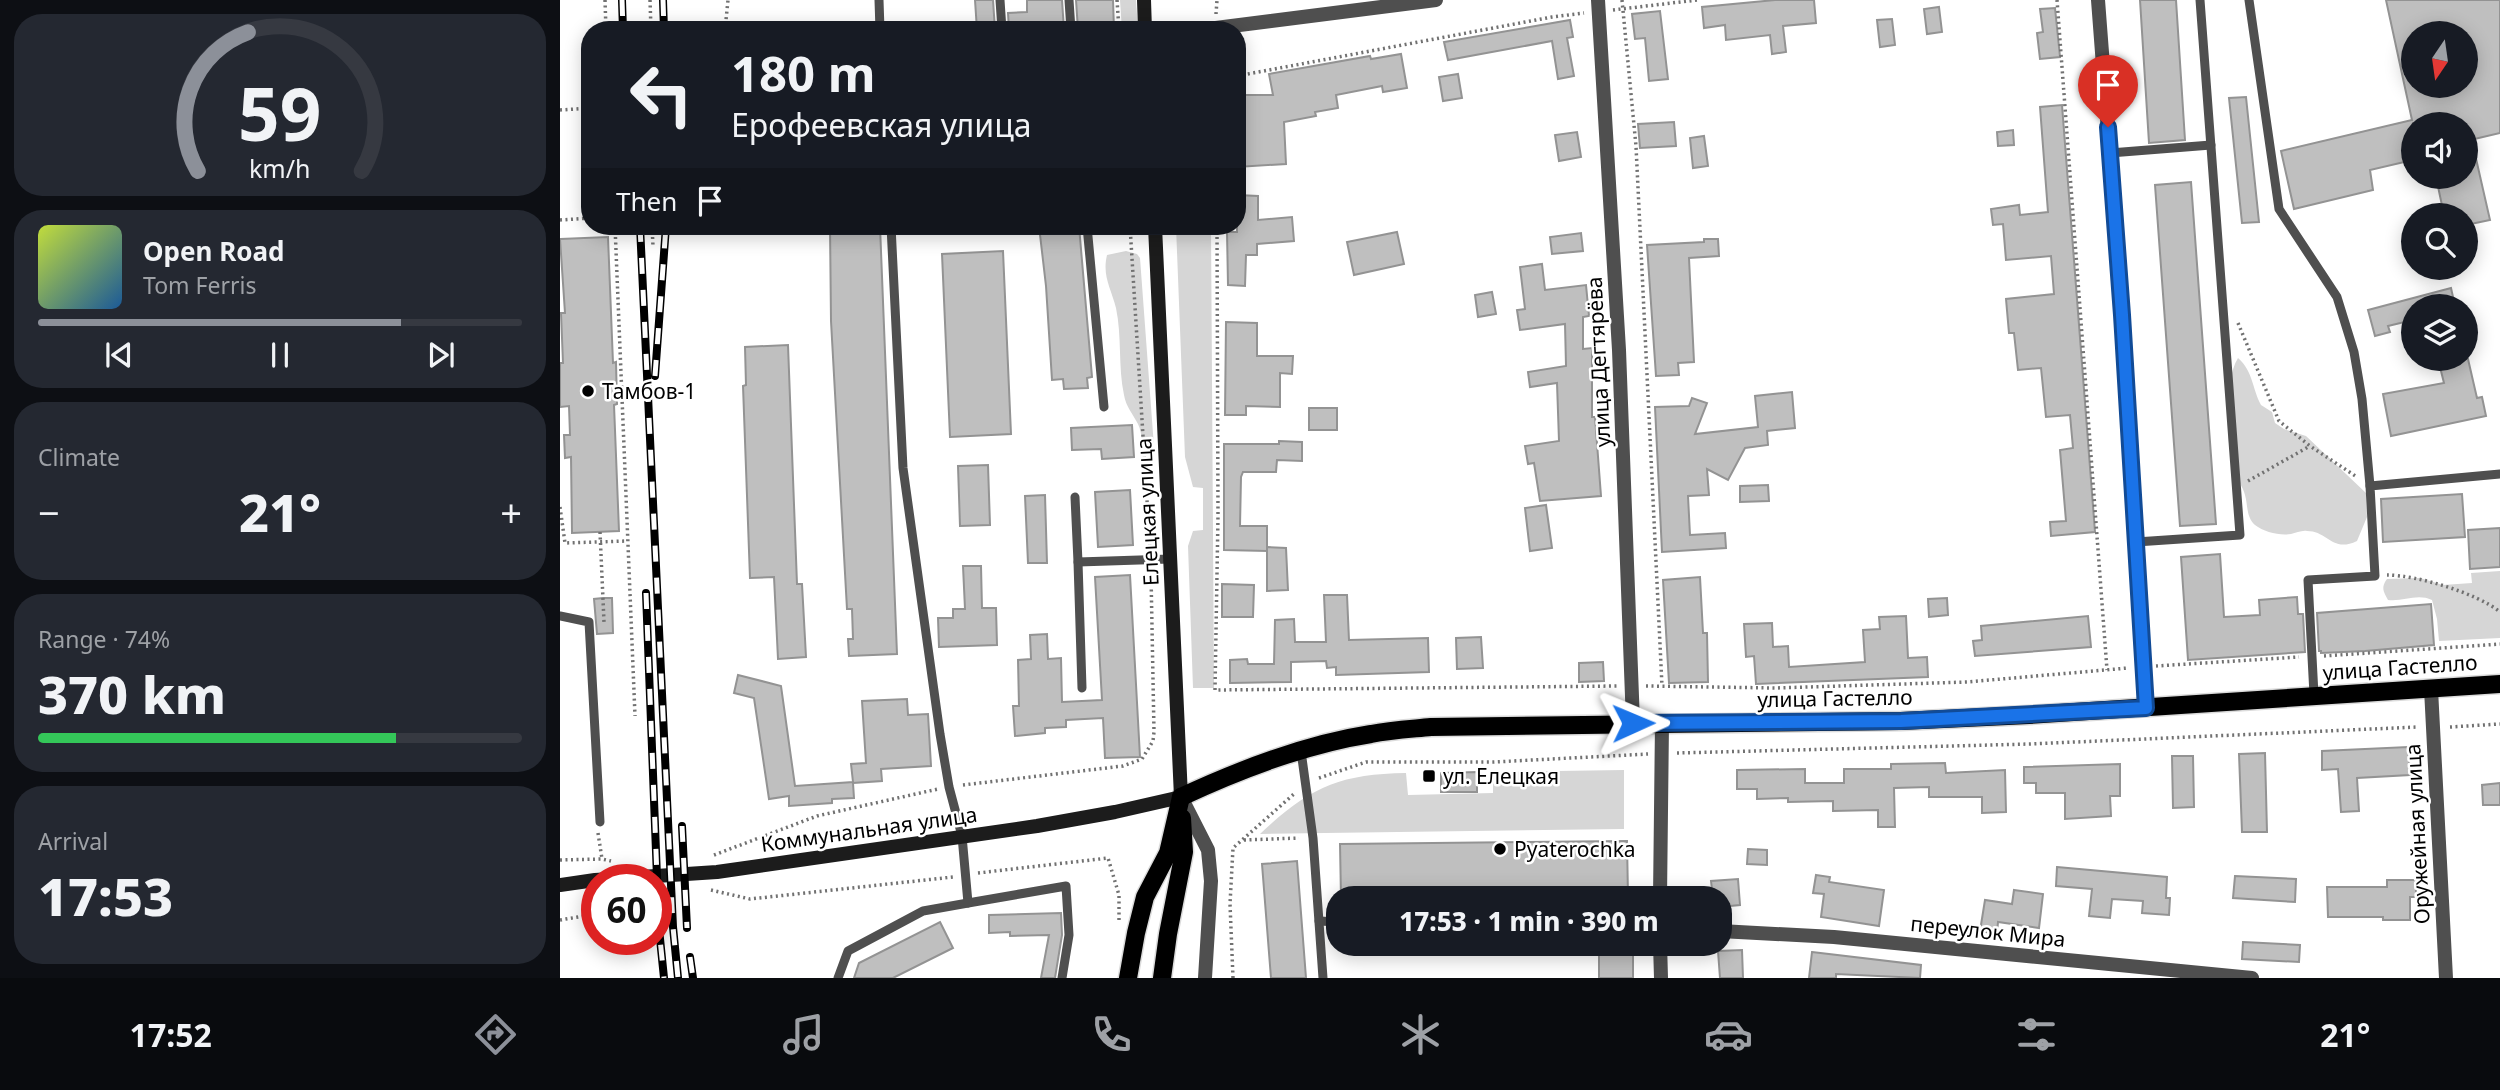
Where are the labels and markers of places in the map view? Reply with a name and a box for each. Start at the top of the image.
pin [2078,55,2138,127]
place label: Тамбов-1 [602,377,696,405]
marker: Тамбов-1 [580,383,596,399]
place label: ул. Елецкая [1443,762,1559,790]
marker: ул. Елецкая [1421,768,1437,784]
place label: Pyaterochka [1514,835,1636,863]
marker: Pyaterochka [1492,841,1508,857]

